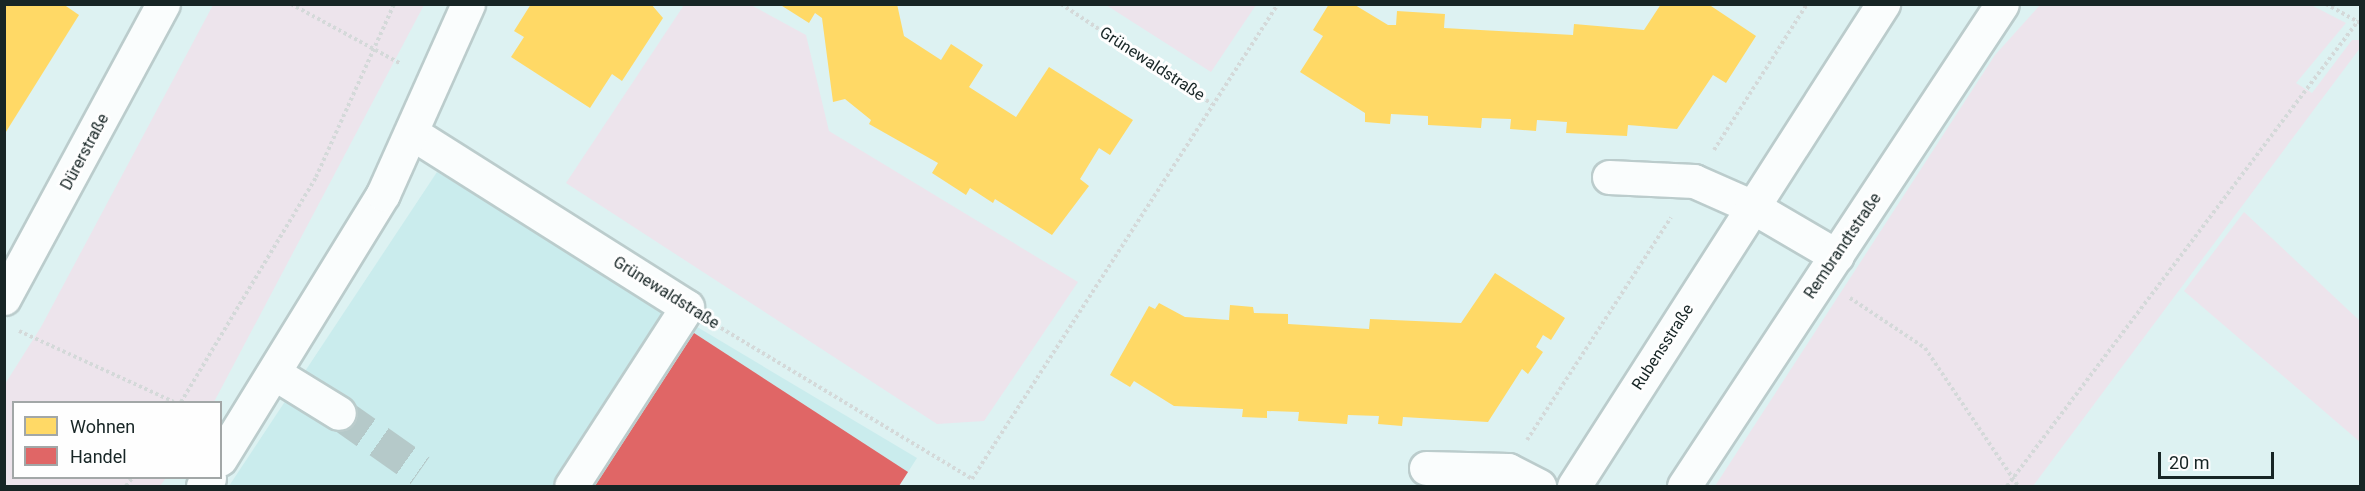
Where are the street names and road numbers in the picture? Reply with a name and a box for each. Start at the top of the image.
street label: Grünewaldstraße [1096,23,1208,105]
street label: Dürerstraße [57,110,113,194]
street label: Rembrandtstraße [1800,189,1886,303]
street label: Grünewaldstraße [609,253,723,333]
street label: Rubensstraße [1628,300,1698,394]

